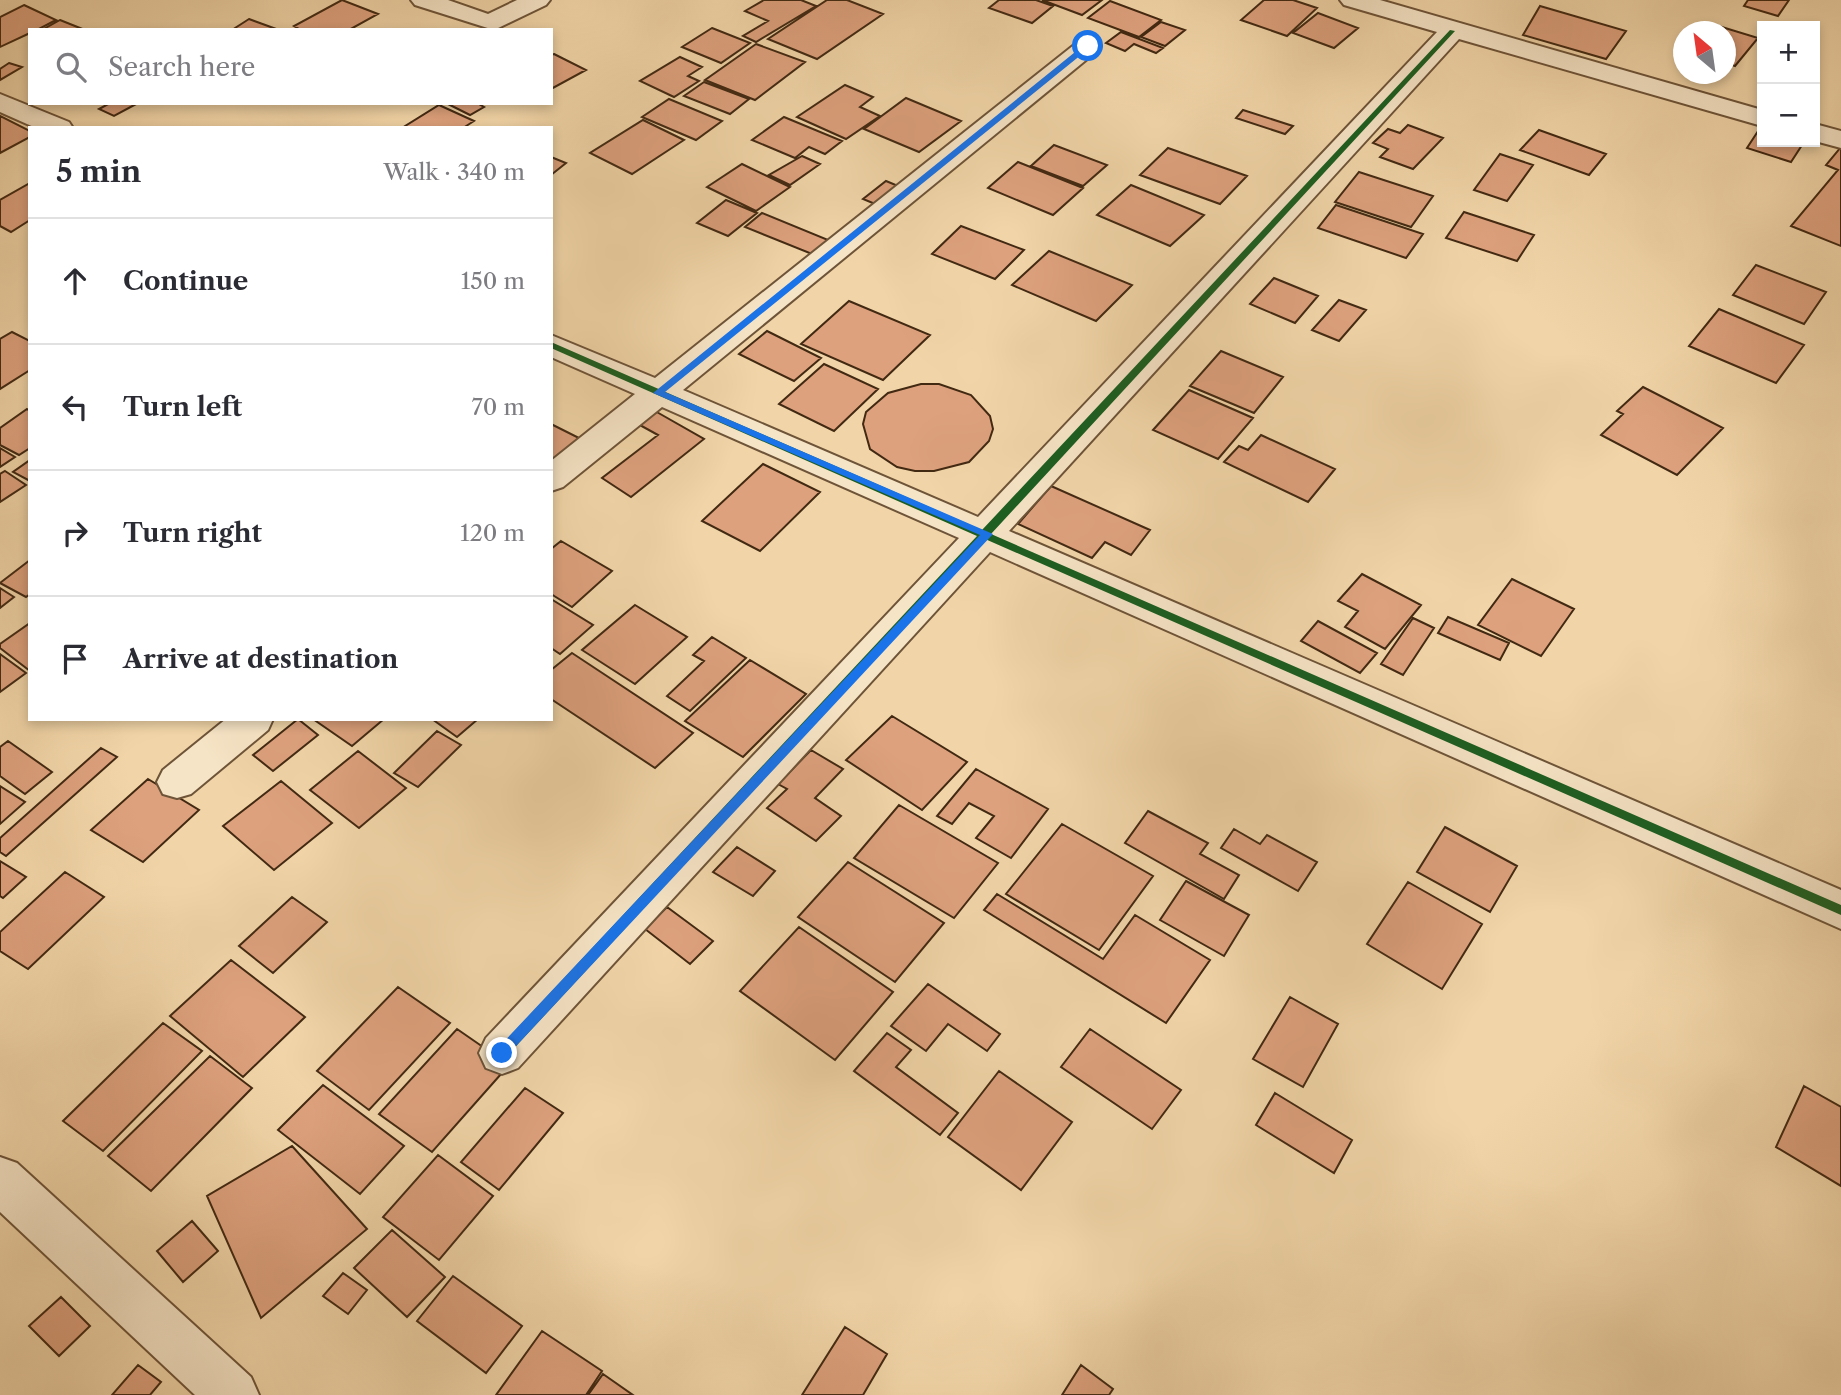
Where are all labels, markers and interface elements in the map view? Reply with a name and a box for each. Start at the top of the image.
north arrow [1673,21,1736,84]
map controls [1757,21,1820,147]
button: + [1757,21,1820,84]
search box [28,28,553,105]
route start [1072,30,1103,61]
icon: search [52,48,90,86]
text: Search here [108,51,255,83]
button: − [1757,84,1820,147]
text: 5 min [56,153,141,190]
text: Walk · 340 m [383,158,525,186]
icon: ahead [56,262,94,300]
text: Continue [123,265,248,297]
text: 150 m [461,267,525,295]
icon: left [56,388,94,426]
text: Turn left [123,391,242,423]
text: 70 m [472,393,525,421]
icon: right [56,514,94,552]
text: Turn right [123,517,262,549]
text: 120 m [460,519,525,547]
icon: arrive [56,640,94,678]
text: Arrive at destination [123,643,398,675]
route end [486,1037,517,1068]

